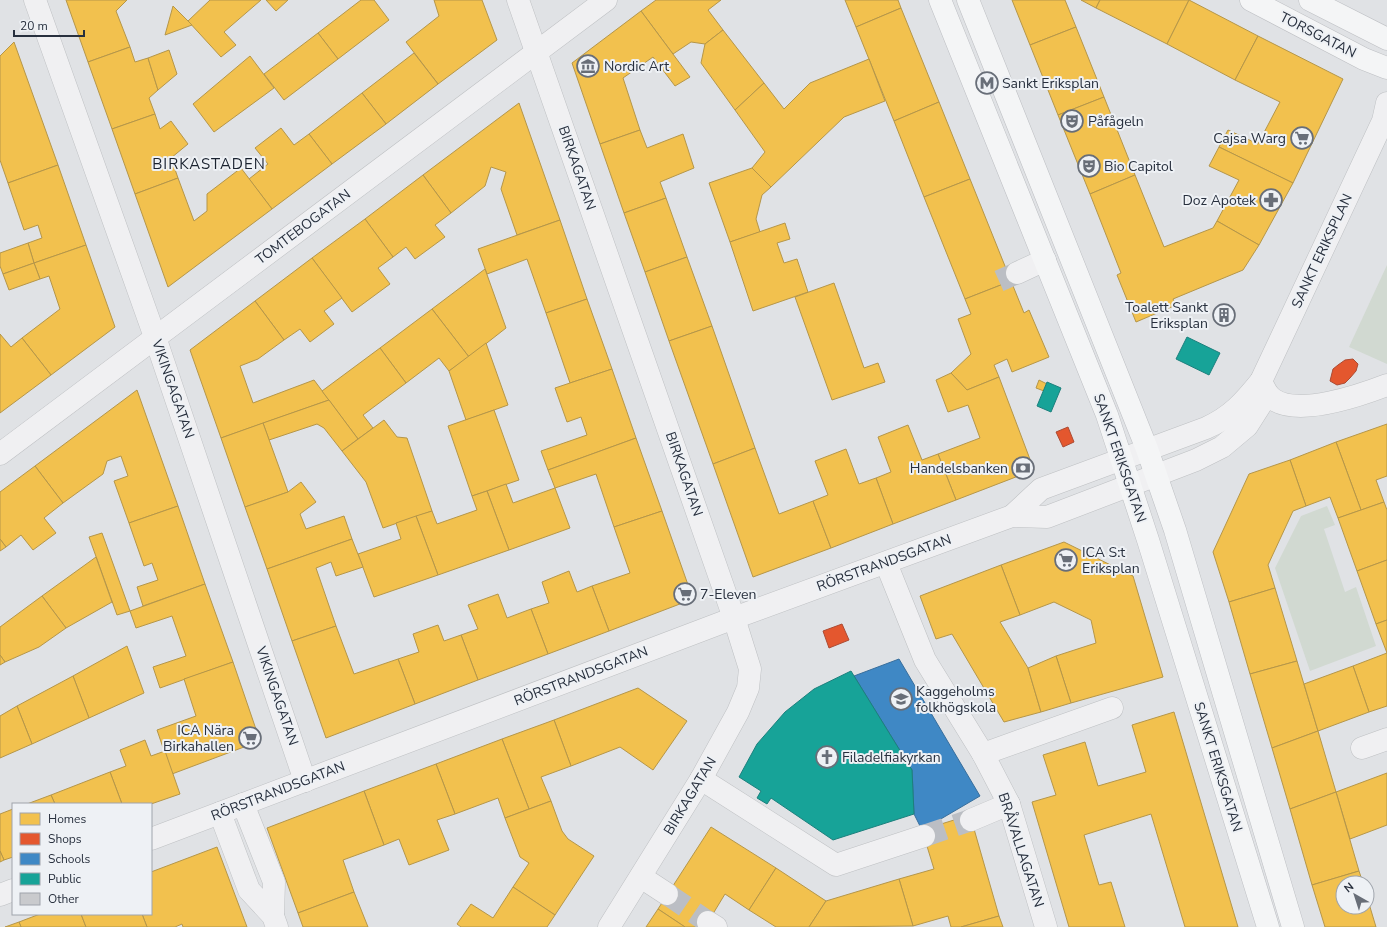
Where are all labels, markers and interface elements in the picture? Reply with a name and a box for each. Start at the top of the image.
street label: TORSGATAN [1276,8,1360,62]
scale bar [14,12,84,38]
text: 20 m [20,18,48,34]
museum icon: Nordic Art [575,53,601,79]
place label: Nordic Art [604,57,669,76]
metro station icon: Sankt Eriksplan [974,70,1000,96]
place label: Sankt Eriksplan [1002,74,1099,93]
theatre icon: Påfågeln [1059,108,1085,134]
place label: Påfågeln [1088,112,1144,131]
street label: BIRKAGATAN [554,123,600,213]
supermarket icon: Cajsa Warg [1289,125,1315,151]
place label: Cajsa Warg [1213,129,1286,148]
theatre icon: Bio Capitol [1076,153,1102,179]
district label: BIRKASTADEN [152,154,266,174]
place label: Bio Capitol [1104,157,1174,176]
street label: TOMTEBOGATAN [252,185,354,269]
pharmacy icon: Doz Apotek [1258,187,1284,213]
place label: Doz Apotek [1182,191,1257,210]
street label: SANKT ERIKSPLAN [1287,191,1357,311]
place label: Toalett Sankt Eriksplan [1125,298,1208,333]
building icon: Toalett Sankt Eriksplan [1211,302,1237,328]
street label: VIKINGAGATAN [147,336,199,441]
street label: SANKT ERIKSGATAN [1089,391,1151,525]
street label: BIRKAGATAN [661,429,707,519]
bank icon: Handelsbanken [1010,455,1036,481]
place label: Handelsbanken [910,459,1008,478]
street label: RÖRSTRANDSGATAN [814,530,954,596]
place label: ICA S:t Eriksplan [1082,543,1140,578]
supermarket icon: ICA S:t Eriksplan [1053,547,1079,573]
supermarket icon: 7-Eleven [672,581,698,607]
place label: 7-Eleven [700,585,756,604]
street label: RÖRSTRANDSGATAN [511,642,651,710]
street label: VIKINGAGATAN [251,643,303,748]
place label: Kaggeholms folkhögskola [916,682,996,717]
school or university icon: Kaggeholms folkhögskola [888,686,914,712]
street label: SANKT ERIKSGATAN [1189,700,1247,834]
place label: ICA Nära Birkahallen [163,721,234,756]
supermarket icon: ICA Nära Birkahallen [237,725,263,751]
church icon: Filadelfiakyrkan [814,744,840,770]
place label: Filadelfiakyrkan [842,748,941,767]
street label: BIRKAGATAN [659,753,721,839]
street label: RÖRSTRANDSGATAN [208,757,348,825]
street label: BRÅVALLAGATAN [994,790,1048,910]
legend [12,803,152,915]
text: Homes [48,811,86,827]
text: Shops [48,831,82,847]
text: Schools [48,851,91,867]
text: Public [48,871,82,887]
north arrow [1335,875,1375,915]
text: N [1341,879,1357,896]
text: Other [48,891,80,907]

